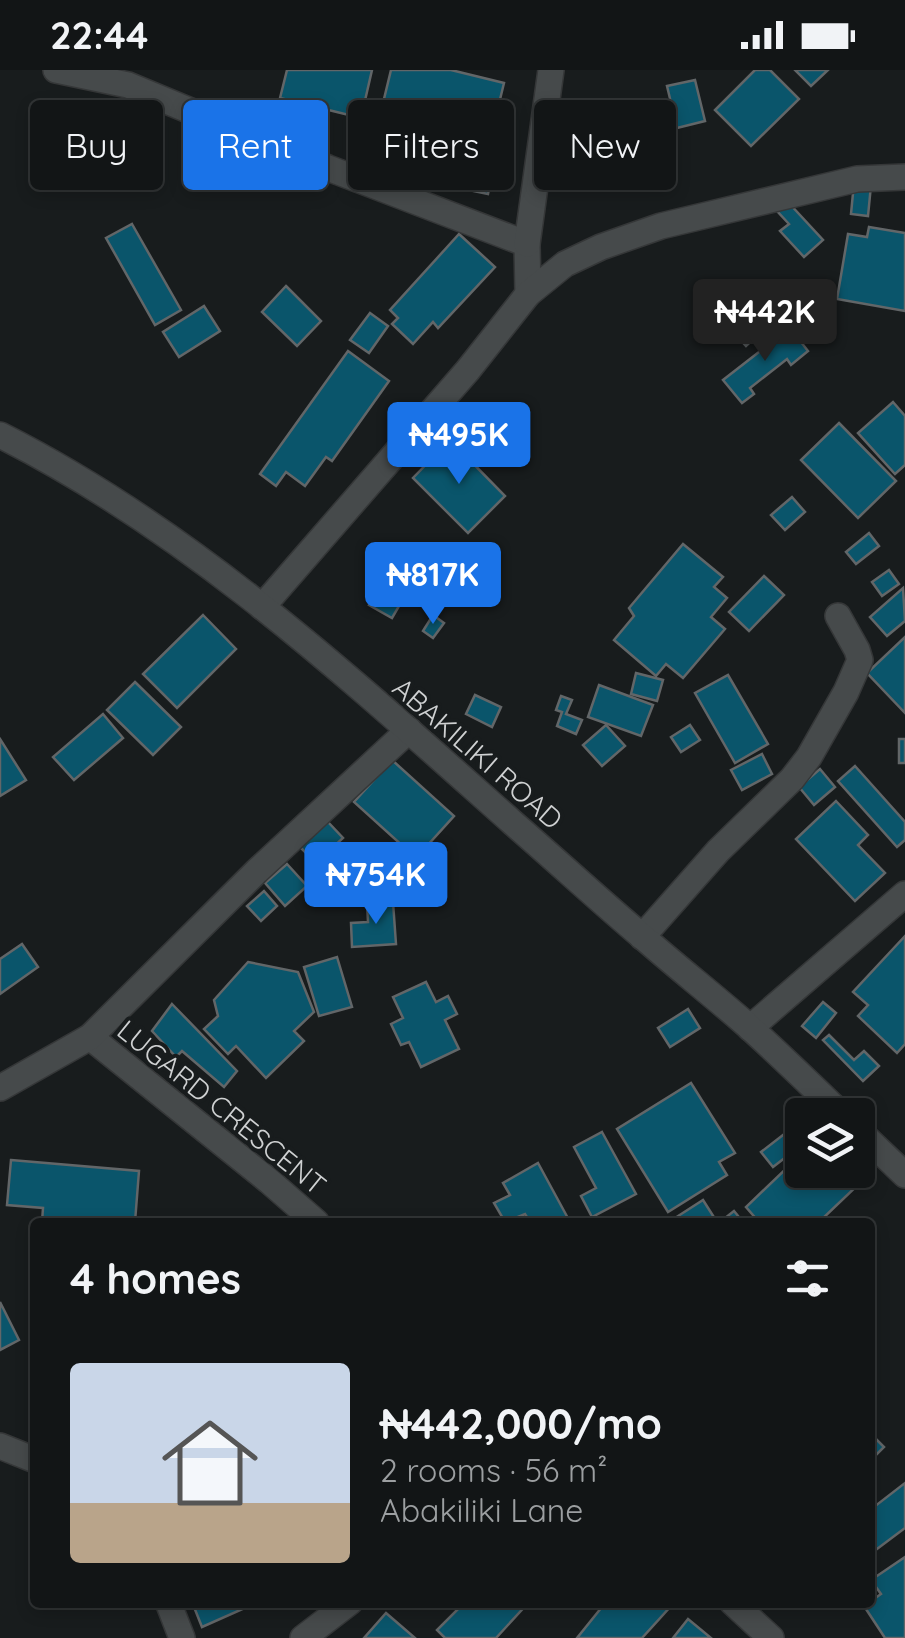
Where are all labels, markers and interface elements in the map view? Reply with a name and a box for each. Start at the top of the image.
text: 22:44 [50,11,148,59]
chip: Buy [30,100,163,190]
chip: Rent [183,100,328,190]
chip: Filters [348,100,514,190]
chip: New [534,100,676,190]
pin: ₦442K [695,279,835,364]
text: ₦442K [715,291,815,331]
pin: ₦495K [389,402,529,487]
text: ₦495K [409,414,509,454]
pin: ₦817K [363,542,503,627]
text: ₦817K [387,554,479,594]
street label: ABAKILIKI ROAD [386,670,570,836]
pin: ₦754K [306,842,446,927]
text: ₦754K [326,854,426,894]
street label: LUGARD CRESCENT [111,1012,333,1202]
map controls [785,1098,875,1188]
button: layers [785,1098,875,1188]
icon: filters [780,1251,835,1306]
text: 4 homes [70,1252,241,1305]
text: ₦442,000/mo [380,1397,662,1450]
icon: home [150,1403,270,1523]
text: 2 rooms · 56 m² [380,1450,607,1490]
text: Abakiliki Lane [380,1490,583,1530]

